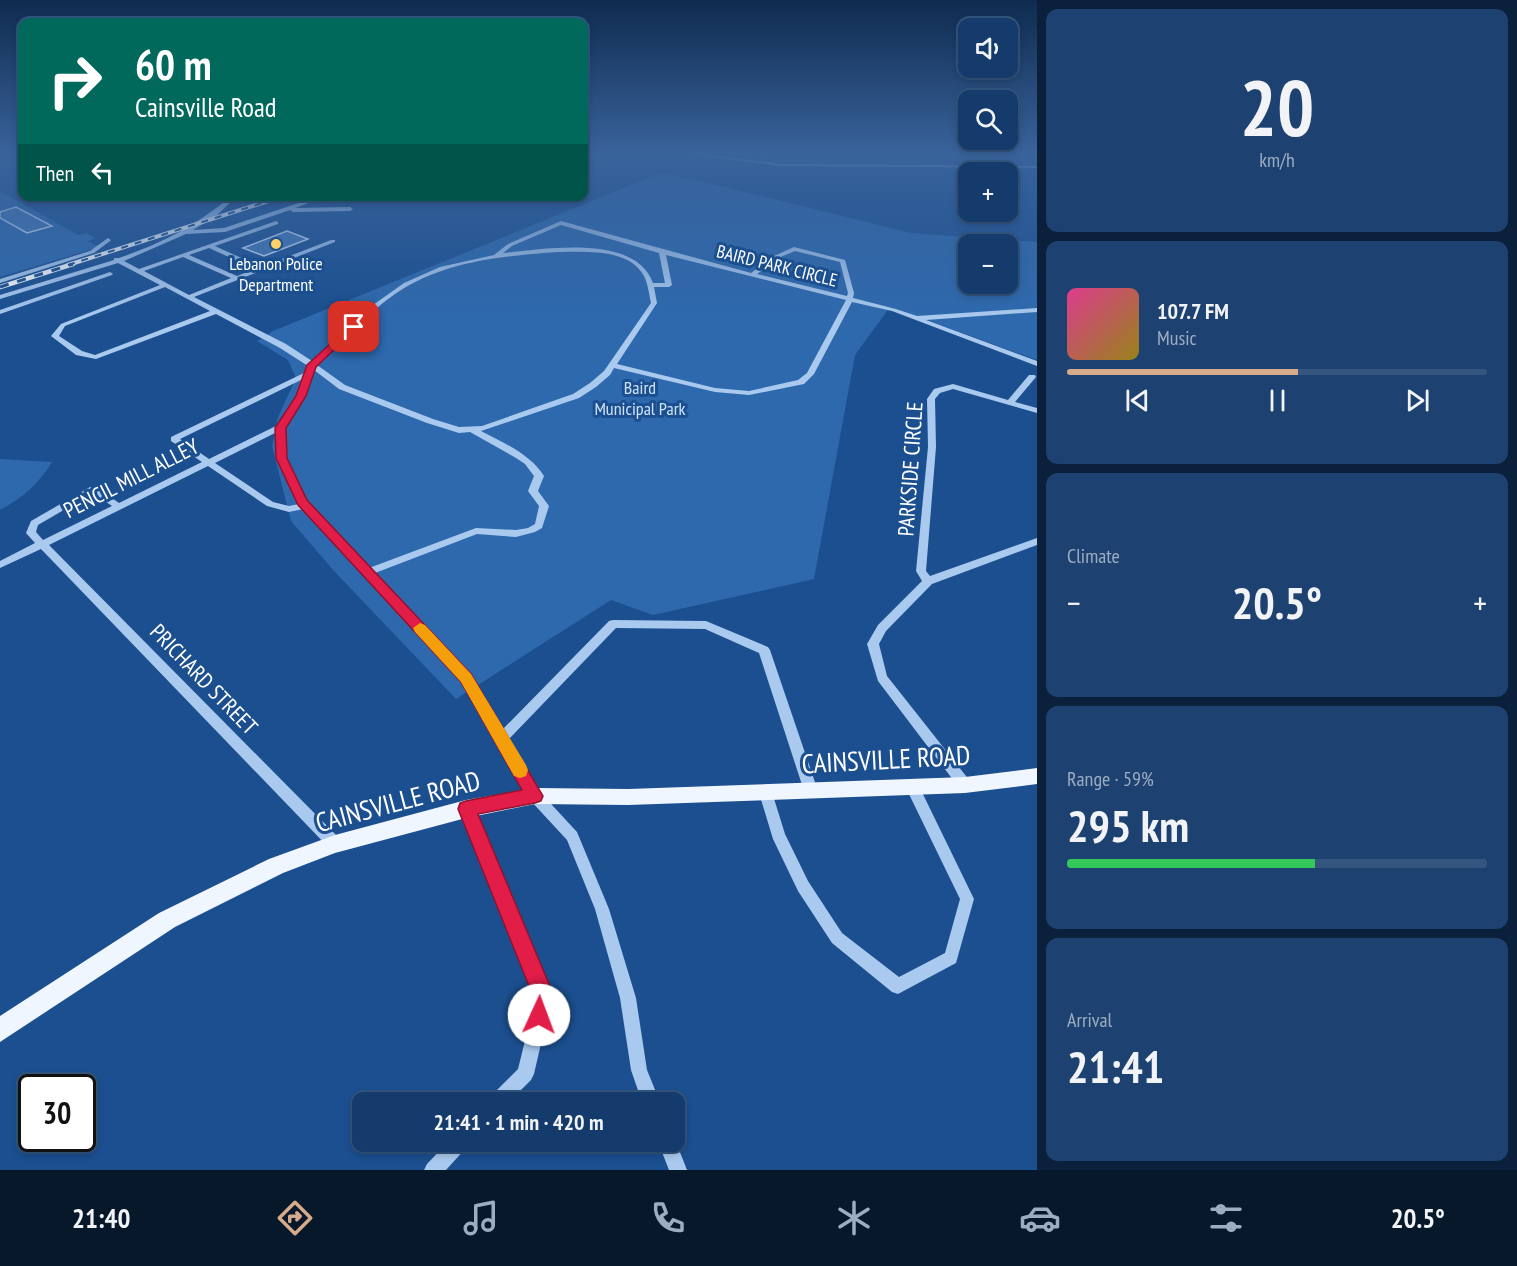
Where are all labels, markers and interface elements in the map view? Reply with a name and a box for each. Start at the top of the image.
map controls [958,18,1018,294]
button: sound [958,18,1018,78]
text: 60 m [135,37,212,92]
icon: right [36,42,114,120]
text: 20 [1240,57,1314,158]
text: Cainsville Road [135,90,277,124]
button: search [958,90,1018,150]
text: km/h [1259,147,1295,173]
icon: left [86,156,119,189]
text: Then [36,159,74,187]
button: + [958,162,1018,222]
button: − [958,234,1018,294]
marker: Lebanon Police Department [269,237,283,251]
street label: BAIRD PARK CIRCLE [714,239,840,292]
place label: Lebanon Police Department [229,252,323,296]
text: 107.7 FM [1157,297,1229,325]
pin [328,301,379,352]
icon: arrive [337,310,370,343]
text: Music [1157,325,1197,351]
park label: Baird Municipal Park [594,376,686,420]
icon: previous [1121,384,1154,417]
icon: pause [1261,384,1294,417]
icon: next [1401,384,1434,417]
street label: PARKSIDE CIRCLE [891,401,929,537]
street label: PENCIL MILL ALLEY [59,432,203,524]
text: Climate [1067,543,1120,569]
text: 20.5° [1232,573,1322,631]
text: − [1067,581,1081,624]
text: + [1473,581,1487,624]
street label: PRICHARD STREET [144,618,264,740]
street label: CAINSVILLE ROAD [801,738,971,780]
street label: CAINSVILLE ROAD [312,763,484,839]
text: Range · 59% [1067,766,1154,792]
text: 295 km [1067,796,1189,854]
position arrow [507,983,571,1047]
text: Arrival [1067,1007,1112,1033]
text: 21:41 [1067,1037,1164,1095]
speed limit sign: 30 [18,1074,96,1152]
text: 21:41 · 1 min · 420 m [433,1108,604,1136]
icon: directions [274,1197,316,1239]
icon: music [460,1197,502,1239]
icon: phone [647,1197,689,1239]
icon: climate [833,1197,875,1239]
icon: car [1019,1197,1061,1239]
icon: filters [1205,1197,1247,1239]
text: 21:40 [72,1201,130,1235]
text: 20.5° [1391,1201,1445,1235]

